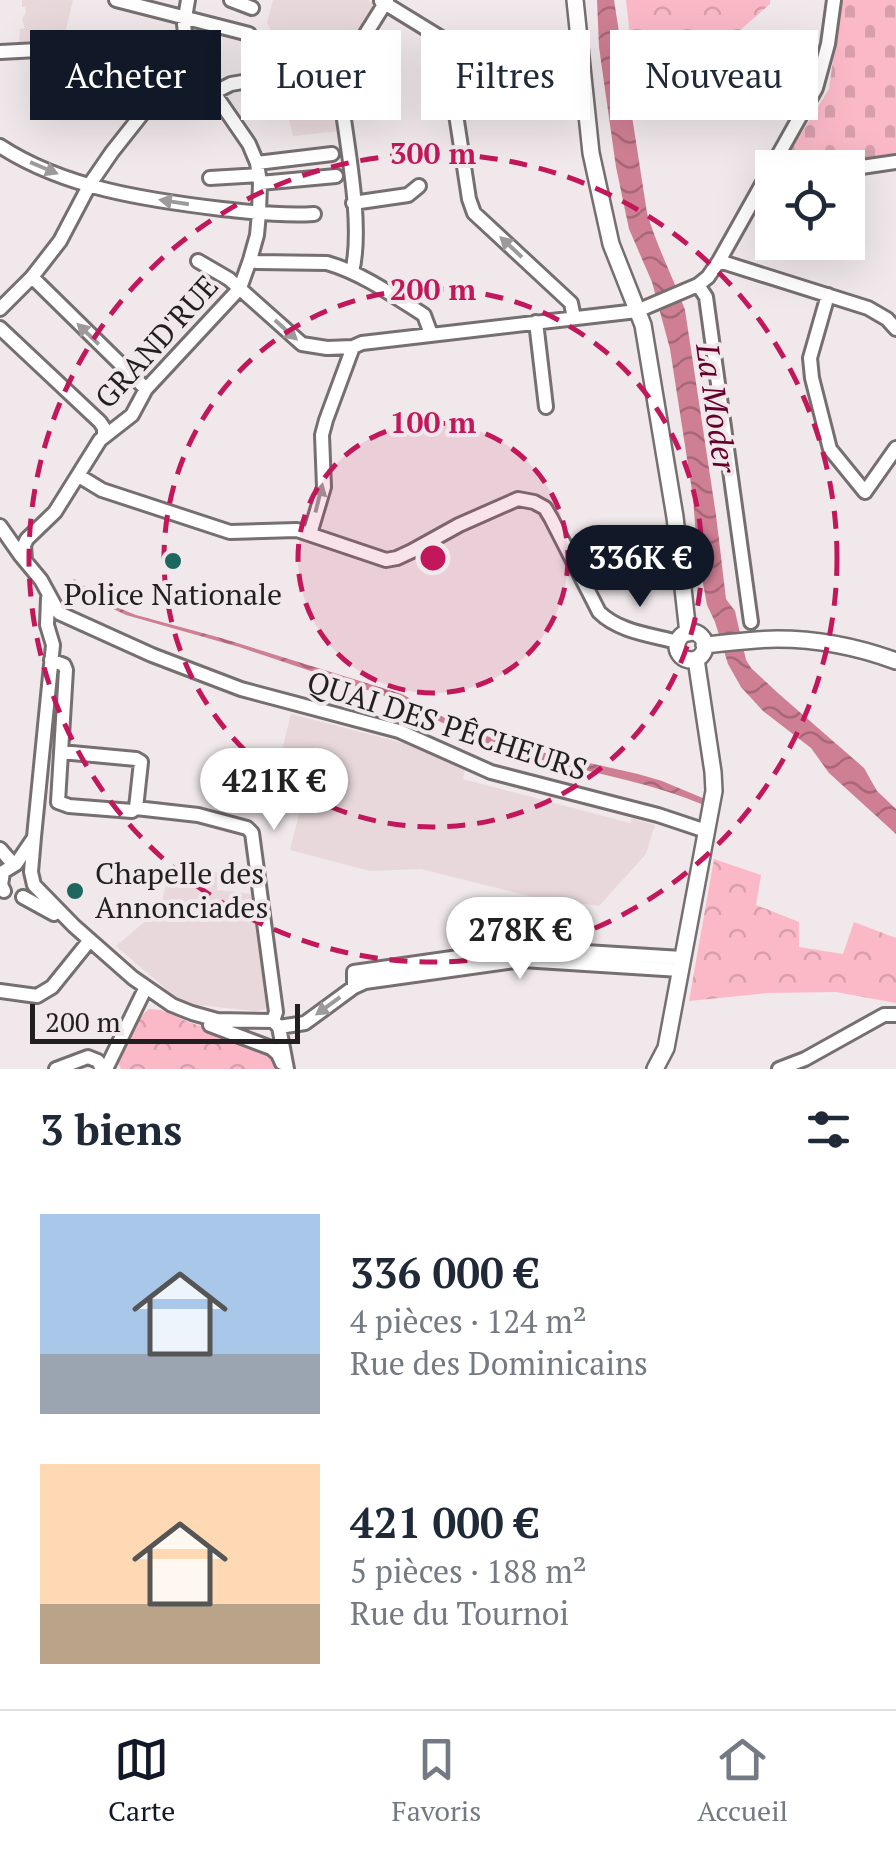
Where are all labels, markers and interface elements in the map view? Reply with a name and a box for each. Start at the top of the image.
chip: Acheter [30,30,221,120]
chip: Louer [241,30,401,120]
chip: Filtres [421,30,590,120]
chip: Nouveau [610,30,818,120]
text: 300 m [390,133,477,173]
map controls [755,150,865,260]
button: locate [755,150,865,260]
one-way arrow [29,160,59,176]
one-way arrow [157,194,189,210]
one-way arrow [499,236,523,259]
street label: GRAND'RUE [86,266,227,416]
text: 200 m [390,269,477,309]
one-way arrow [273,318,298,340]
one-way arrow [77,322,101,346]
water label: La Moder [687,340,747,477]
text: 100 m [390,402,477,442]
one-way arrow [312,482,327,513]
pin: 336K € [559,525,721,610]
text: 336K € [588,536,692,578]
centre of rings [415,540,451,576]
marker: Police Nationale [162,550,184,572]
place label: Police Nationale [64,574,282,614]
street label: QUAI DES PÊCHEURS [302,661,592,789]
pin: 421K € [193,748,355,833]
text: 421K € [222,759,326,801]
place label: Chapelle des Annonciades [95,853,268,927]
marker: Chapelle des Annonciades [64,880,86,902]
pin: 278K € [439,897,601,982]
text: 278K € [468,908,572,950]
one-way arrow [314,996,341,1016]
scale bar [30,999,300,1044]
text: 200 m [45,1003,121,1040]
text: 3 biens [40,1101,182,1157]
icon: filters [801,1102,856,1157]
text: 336 000 € [350,1244,539,1300]
icon: home [120,1254,240,1374]
text: 4 pièces · 124 m² [350,1300,587,1342]
text: Rue des Dominicains [350,1342,648,1384]
text: 421 000 € [350,1494,539,1550]
icon: home [120,1504,240,1624]
text: 5 pièces · 188 m² [350,1550,587,1592]
text: Rue du Tournoi [350,1592,569,1634]
tab: Carte [108,1732,175,1829]
tab: Favoris [391,1732,481,1829]
tab: Accueil [697,1732,788,1829]

